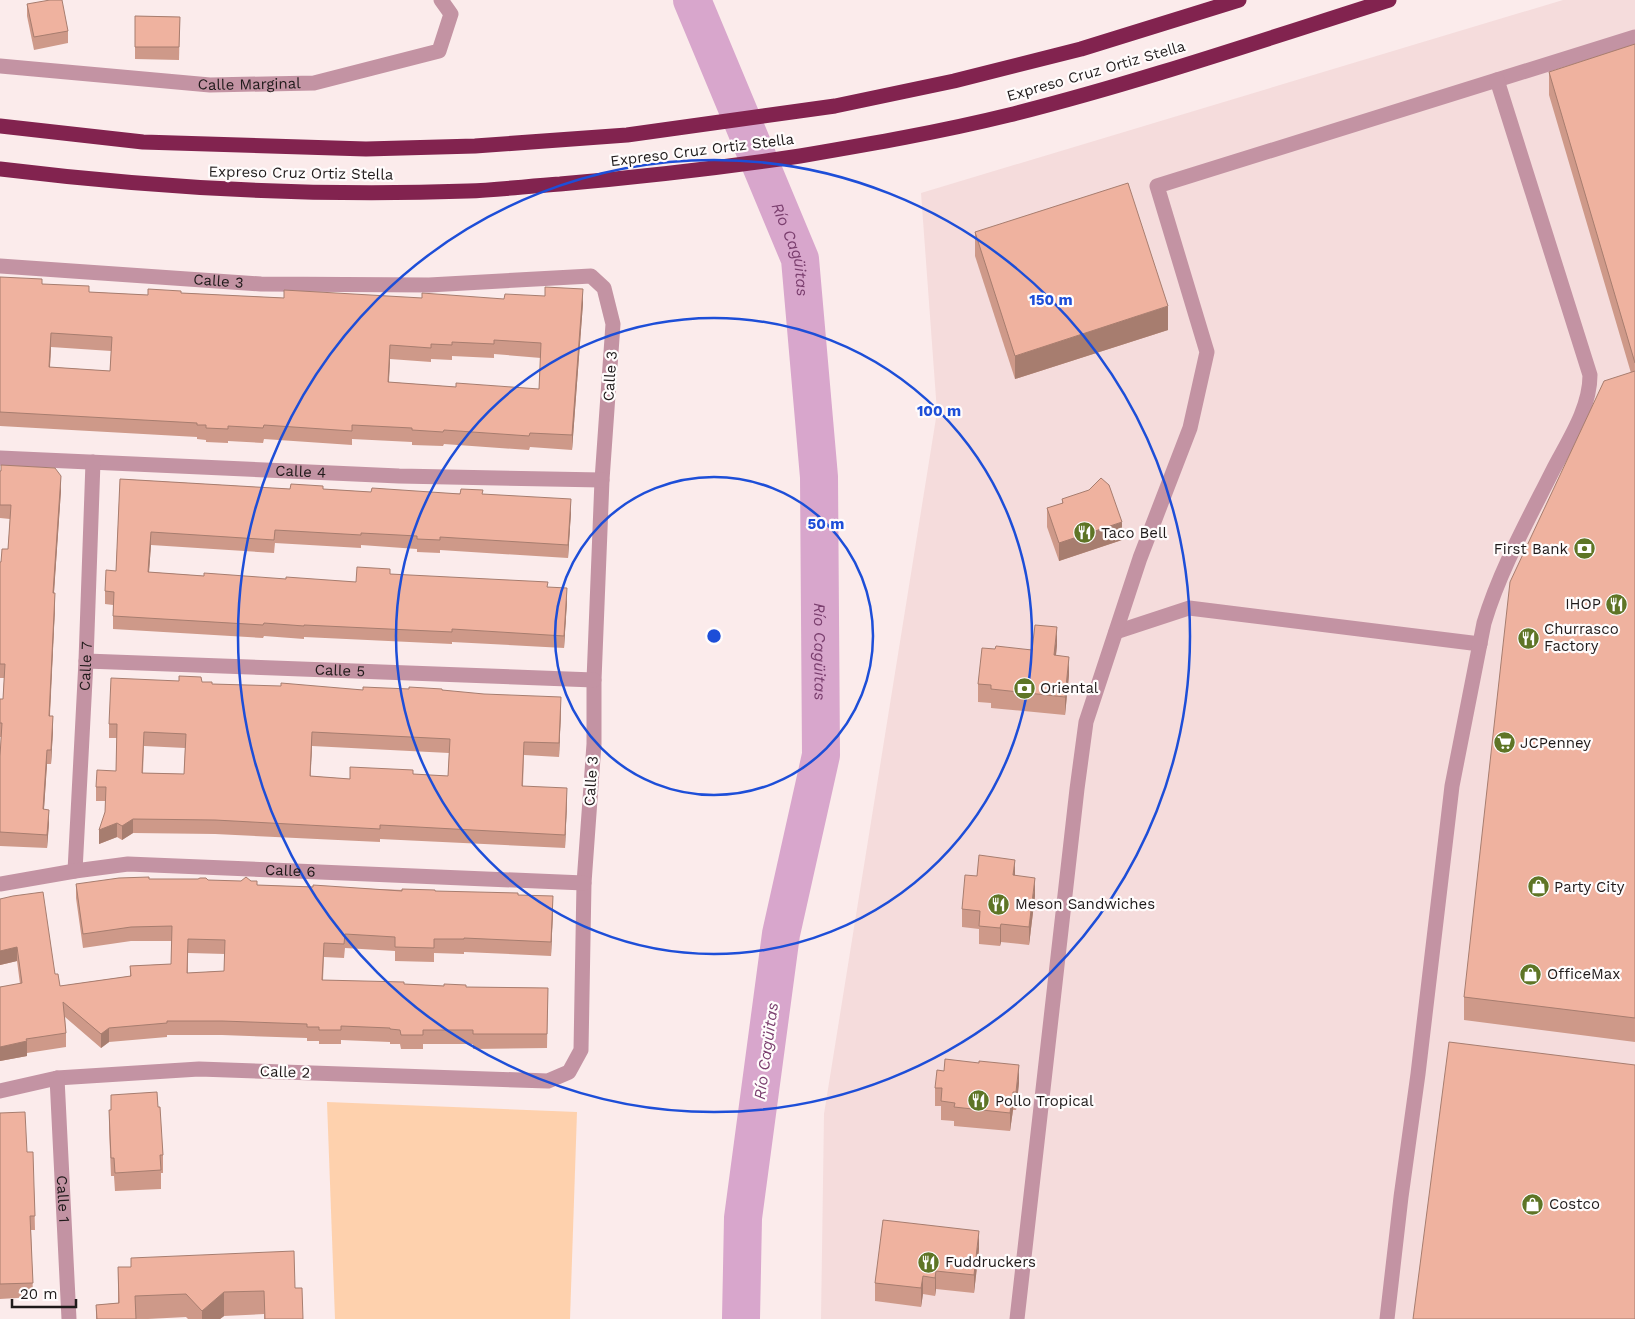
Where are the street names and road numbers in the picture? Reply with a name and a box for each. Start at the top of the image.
street label: Expreso Cruz Ortiz Stella [1005,37,1188,105]
street label: Calle Marginal [197,74,301,94]
street label: Expreso Cruz Ortiz Stella [609,130,795,170]
street label: Expreso Cruz Ortiz Stella [208,162,394,184]
street label: Calle 3 [193,270,244,292]
street label: Calle 3 [599,350,621,402]
street label: Calle 4 [275,461,327,482]
street label: Calle 7 [75,641,96,692]
street label: Calle 5 [314,661,365,680]
street label: Calle 3 [580,755,602,807]
street label: Calle 6 [264,861,316,881]
street label: Calle 2 [259,1062,311,1082]
street label: Calle 1 [53,1175,73,1223]

